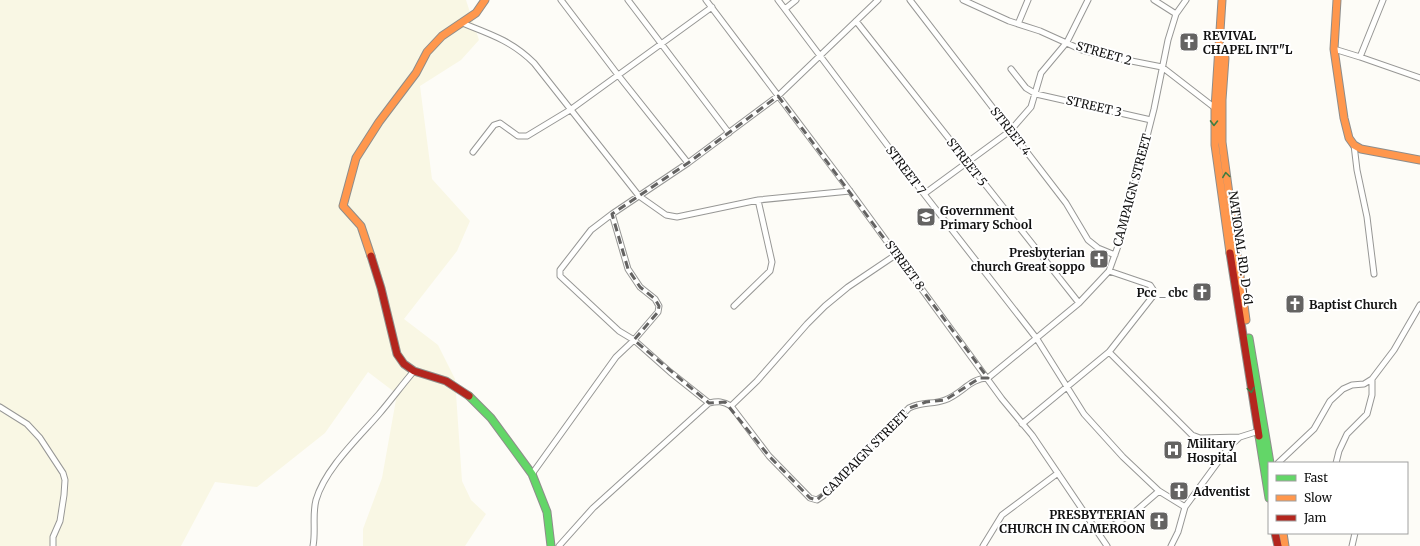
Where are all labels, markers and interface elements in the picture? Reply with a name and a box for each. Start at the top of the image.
place label: REVIVAL CHAPEL INT"L [1203,28,1293,57]
church icon: REVIVAL CHAPEL INT"L [1178,31,1200,53]
street label: STREET 2 [1074,38,1134,68]
street label: STREET 3 [1065,92,1124,120]
street label: STREET 4 [987,104,1035,159]
one-way arrow [1210,120,1218,126]
street label: CAMPAIGN STREET [1110,131,1154,248]
street label: STREET 5 [944,135,990,189]
street label: STREET 7 [883,143,929,197]
one-way arrow [1222,172,1231,178]
street label: NATIONAL RD. D-61 [1226,190,1257,307]
place label: Government Primary School [940,203,1032,232]
school or university icon: Government Primary School [915,206,937,228]
street label: STREET 8 [882,237,928,293]
place label: Presbyterian church Great soppo [971,245,1085,274]
church icon: Presbyterian church Great soppo [1088,248,1110,270]
church icon: Pcc _ cbc [1191,281,1213,303]
place label: Pcc _ cbc [1137,285,1188,300]
church icon: Baptist Church [1284,293,1306,315]
place label: Baptist Church [1309,297,1397,312]
one-way arrow [1246,387,1255,393]
street label: CAMPAIGN STREET [819,406,912,499]
place label: Military Hospital [1187,436,1237,465]
hospital icon: Military Hospital [1162,439,1184,461]
legend [1268,462,1408,534]
text: Fast [1304,470,1328,485]
church icon: Adventist [1168,480,1190,502]
place label: Adventist [1192,484,1250,499]
text: Slow [1304,490,1333,505]
place label: PRESBYTERIAN CHURCH IN CAMEROON [999,507,1146,536]
church icon: PRESBYTERIAN CHURCH IN CAMEROON [1148,510,1170,532]
text: Jam [1303,510,1327,525]

